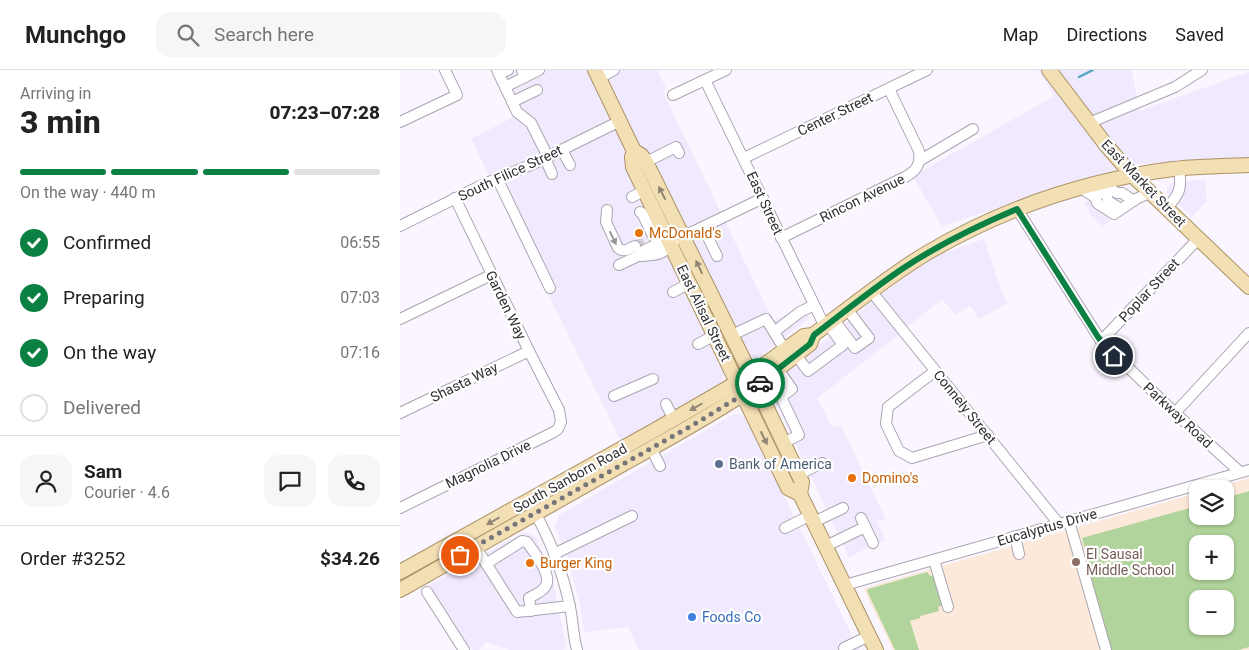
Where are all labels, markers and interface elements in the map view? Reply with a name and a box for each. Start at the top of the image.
search box [156,12,506,57]
text: Munchgo [25,21,126,49]
icon: search [174,21,202,49]
text: Search here [214,23,314,46]
text: Map [1003,24,1038,45]
text: Directions [1066,24,1147,45]
text: Saved [1175,24,1224,45]
text: Arriving in [20,84,91,103]
street label: Center Street [795,89,875,139]
text: 07:23–07:28 [269,101,380,124]
text: 3 min [20,103,101,141]
street label: East Market Street [1098,136,1190,230]
street label: South Filice Street [455,142,565,204]
street label: East Street [743,169,787,237]
street label: Rincon Avenue [817,171,907,225]
text: On the way · 440 m [20,183,156,202]
one-way arrow [658,186,666,200]
place label: McDonald's [649,225,722,241]
marker: McDonald's [633,227,645,239]
icon: check [20,229,48,257]
text: Confirmed [63,231,151,254]
one-way arrow [610,231,618,245]
text: 06:55 [340,233,380,252]
street label: Poplar Street [1116,255,1183,325]
one-way arrow [694,260,702,274]
street label: East Alisal Street [674,262,734,364]
street label: Garden Way [482,268,530,342]
icon: check [20,284,48,312]
text: Preparing [63,286,145,309]
text: 07:03 [340,288,380,307]
pin [1093,335,1135,377]
icon: check [20,339,48,367]
text: On the way [63,341,156,364]
icon: home [1100,342,1128,370]
text: 07:16 [340,343,380,362]
courier [735,358,785,408]
street label: Shasta Way [428,359,501,405]
street label: Connely Street [930,367,1000,447]
icon: car [746,369,774,397]
street label: Parkway Road [1140,379,1216,451]
text: Delivered [63,396,141,419]
one-way arrow [689,402,702,411]
one-way arrow [760,431,768,445]
street label: Magnolia Drive [443,436,533,492]
street label: South Sanborn Road [510,440,630,516]
button: person [20,455,72,507]
button: chat [264,455,316,507]
button: phone [328,455,380,507]
place label: Bank of America [729,456,832,472]
marker: Bank of America [713,458,725,470]
text: Sam [84,460,122,483]
place label: Domino's [862,470,919,486]
marker: Domino's [846,472,858,484]
map controls [1189,480,1234,635]
button: layers [1189,480,1234,525]
text: Courier · 4.6 [84,483,170,502]
street label: Eucalyptus Drive [995,505,1099,549]
one-way arrow [486,516,500,525]
pin [439,534,481,576]
button: + [1189,535,1234,580]
icon: bag [446,541,474,569]
place label: El Sausal Middle School [1086,546,1174,578]
text: Order #3252 [20,547,126,570]
text: $34.26 [320,547,380,570]
place label: Burger King [540,555,612,571]
marker: El Sausal Middle School [1070,556,1082,568]
marker: Burger King [524,557,536,569]
button: − [1189,590,1234,635]
place label: Foods Co [702,609,761,625]
marker: Foods Co [686,611,698,623]

